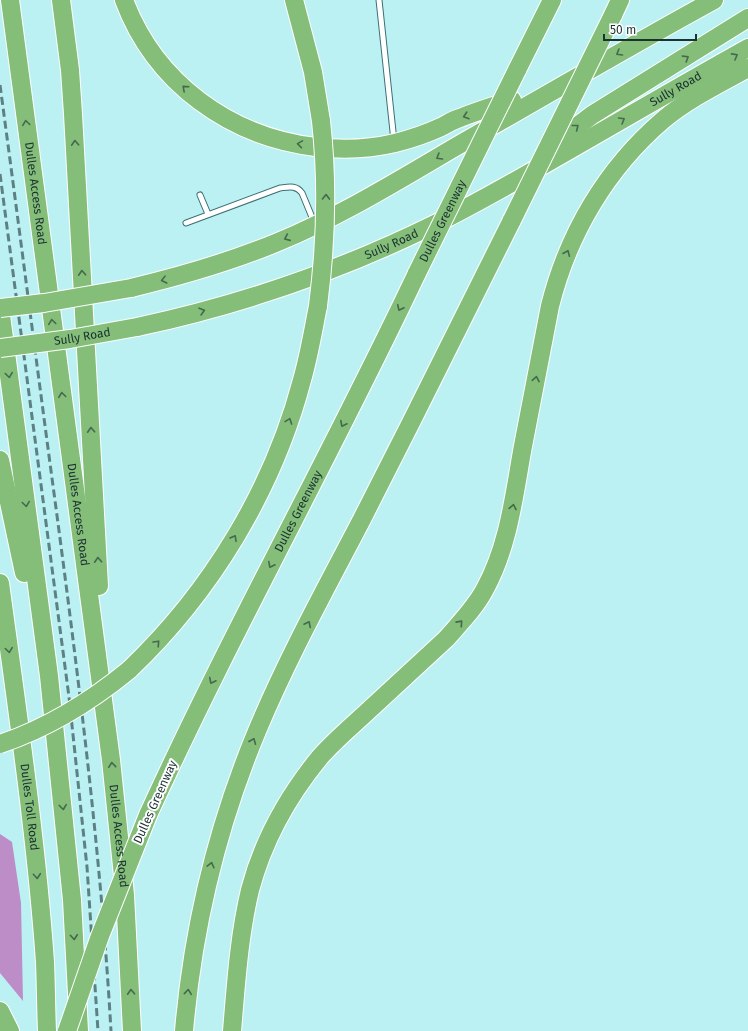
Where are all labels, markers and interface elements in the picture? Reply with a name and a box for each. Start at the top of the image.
scale bar [604,16,696,42]
text: 50 m [610,23,636,37]
one-way arrow [616,49,623,56]
one-way arrow [731,53,738,60]
one-way arrow [682,55,689,63]
street label: Sully Road [647,69,704,109]
one-way arrow [182,86,189,93]
one-way arrow [463,111,470,119]
one-way arrow [618,118,625,125]
one-way arrow [22,120,31,126]
one-way arrow [571,125,578,132]
one-way arrow [70,140,79,146]
street label: Dulles Access Road [22,141,49,246]
one-way arrow [297,141,303,149]
one-way arrow [436,152,443,159]
street label: Dulles Greenway [417,178,469,264]
one-way arrow [321,194,330,200]
street label: Sully Road [362,226,420,262]
one-way arrow [284,234,291,242]
one-way arrow [562,249,570,257]
one-way arrow [77,270,86,276]
one-way arrow [161,275,167,283]
one-way arrow [398,303,405,311]
one-way arrow [198,308,205,316]
one-way arrow [48,319,57,325]
street label: Sully Road [53,325,112,348]
one-way arrow [4,372,13,378]
one-way arrow [532,376,540,382]
one-way arrow [58,392,67,398]
one-way arrow [285,417,293,424]
one-way arrow [340,420,348,428]
one-way arrow [86,427,95,433]
street label: Dulles Access Road [65,462,92,567]
street label: Dulles Greenway [272,468,325,554]
one-way arrow [21,501,30,507]
one-way arrow [508,504,517,510]
one-way arrow [230,535,237,542]
one-way arrow [93,557,102,563]
one-way arrow [268,561,276,568]
one-way arrow [455,620,463,628]
one-way arrow [303,621,311,628]
one-way arrow [152,640,159,647]
one-way arrow [4,647,13,653]
one-way arrow [209,677,217,684]
one-way arrow [248,738,256,746]
street label: Dulles Greenway [130,758,180,846]
one-way arrow [107,762,116,768]
street label: Dulles Toll Road [17,763,42,851]
street label: Dulles Access Road [107,784,131,888]
one-way arrow [58,804,67,810]
one-way arrow [207,861,215,868]
one-way arrow [33,873,42,879]
one-way arrow [70,934,79,940]
one-way arrow [126,989,135,995]
one-way arrow [183,989,192,995]

